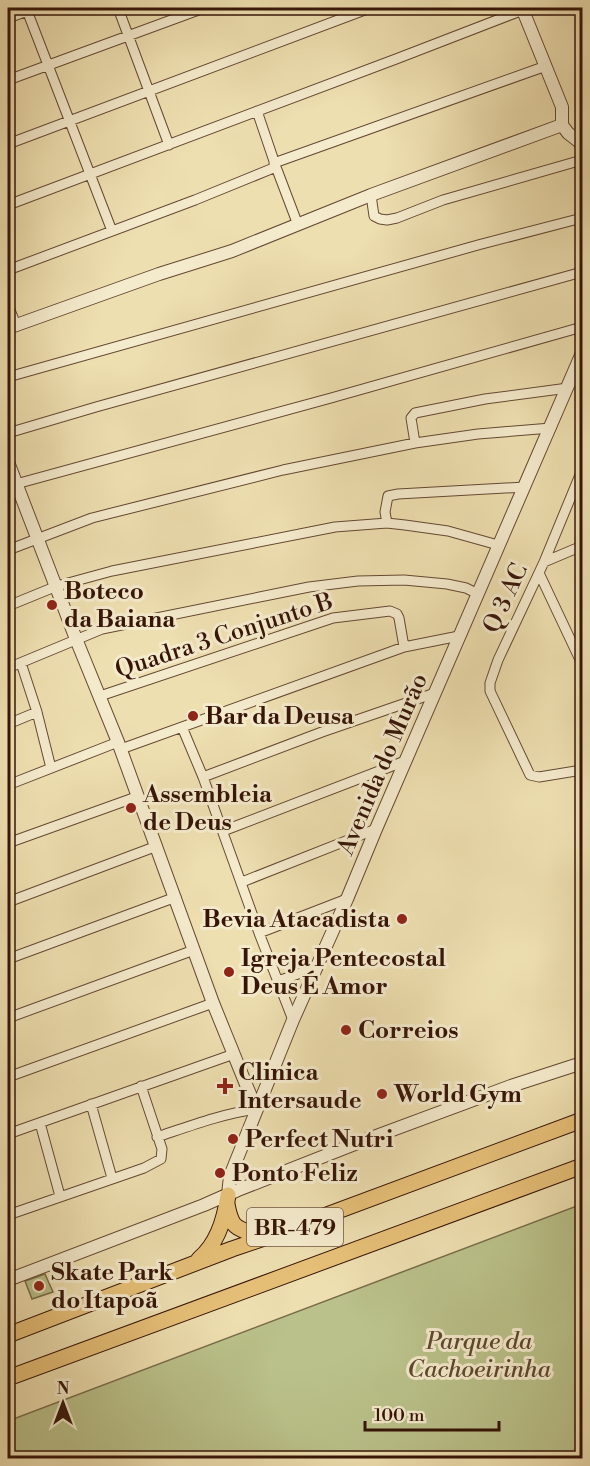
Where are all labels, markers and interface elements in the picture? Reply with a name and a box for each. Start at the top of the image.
street label: Q 3 AC [477,559,535,638]
place label: Boteco da Baiana [64,577,176,635]
street label: Quadra 3 Conjunto B [111,587,337,685]
marker: Boteco da Baiana [45,598,59,612]
street label: Avenida do Murão [331,669,435,861]
place label: Bar da Deusa [205,702,355,732]
marker: Bar da Deusa [186,709,200,723]
place label: Assembleia de Deus [142,780,273,838]
marker: Assembleia de Deus [124,801,138,815]
place label: Bevia Atacadista [203,905,391,935]
marker: Bevia Atacadista [395,912,409,926]
place label: Igreja Pentecostal Deus É Amor [241,944,446,1002]
marker: Igreja Pentecostal Deus É Amor [222,965,236,979]
place label: Correios [358,1016,459,1046]
marker: Correios [339,1023,353,1037]
place label: Clinica Intersaude [238,1058,362,1116]
marker: Clinica Intersaude [216,1077,234,1095]
place label: World Gym [393,1080,522,1110]
marker: World Gym [375,1087,389,1101]
place label: Perfect Nutri [245,1125,394,1155]
marker: Perfect Nutri [226,1132,240,1146]
place label: Ponto Feliz [232,1159,358,1189]
marker: Ponto Feliz [213,1166,227,1180]
road number: BR-479 [247,1208,343,1246]
place label: Skate Park do Itapoã [51,1258,174,1316]
marker: Skate Park do Itapoã [32,1279,46,1293]
park label: Parque da Cachoeirinha [407,1327,551,1385]
north arrow [33,1373,93,1433]
text: N [57,1379,70,1399]
scale bar [365,1394,498,1432]
text: 100 m [374,1404,425,1427]

